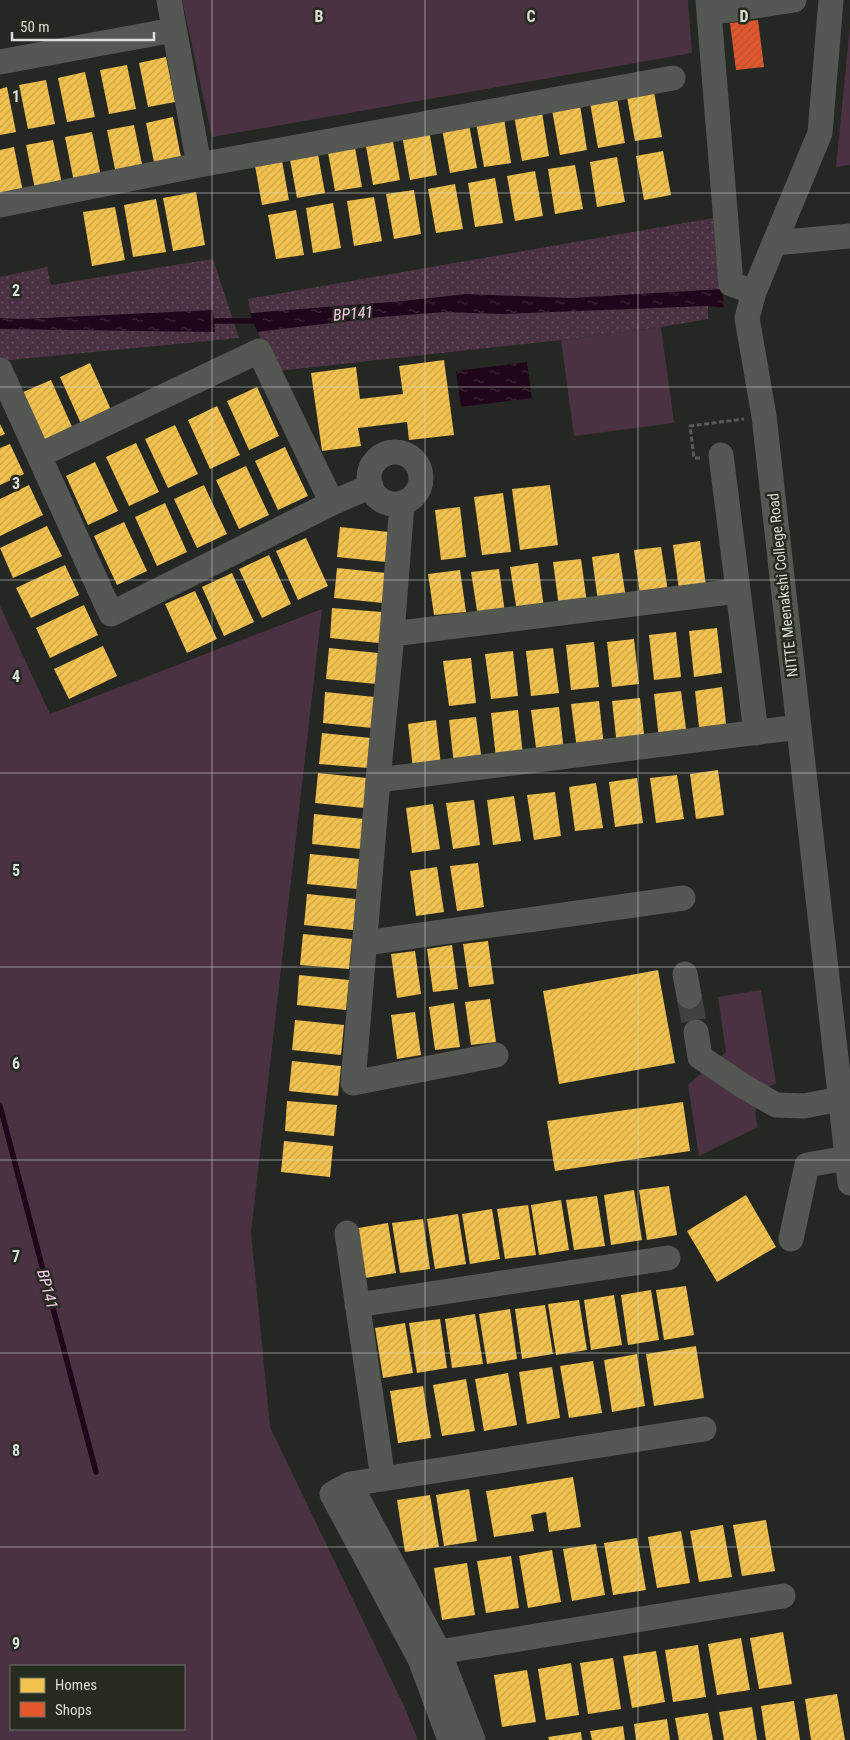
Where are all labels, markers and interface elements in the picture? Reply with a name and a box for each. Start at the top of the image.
text: B [315,7,324,26]
text: C [526,7,536,26]
text: D [739,7,749,26]
scale bar [12,10,155,42]
text: 50 m [20,18,50,36]
text: 1 [12,87,20,106]
text: 2 [12,281,20,300]
water label: BP141 [332,302,374,325]
text: 3 [12,474,20,493]
street label: NITTE Meenakshi College Road [764,492,802,678]
text: 4 [12,667,20,686]
text: 5 [12,861,20,880]
text: 6 [12,1054,20,1073]
text: 7 [12,1247,20,1266]
water label: BP141 [33,1267,62,1311]
text: 8 [12,1441,20,1460]
text: 9 [12,1634,20,1653]
legend [10,1665,185,1730]
text: Homes [55,1676,97,1694]
text: Shops [55,1701,92,1719]

